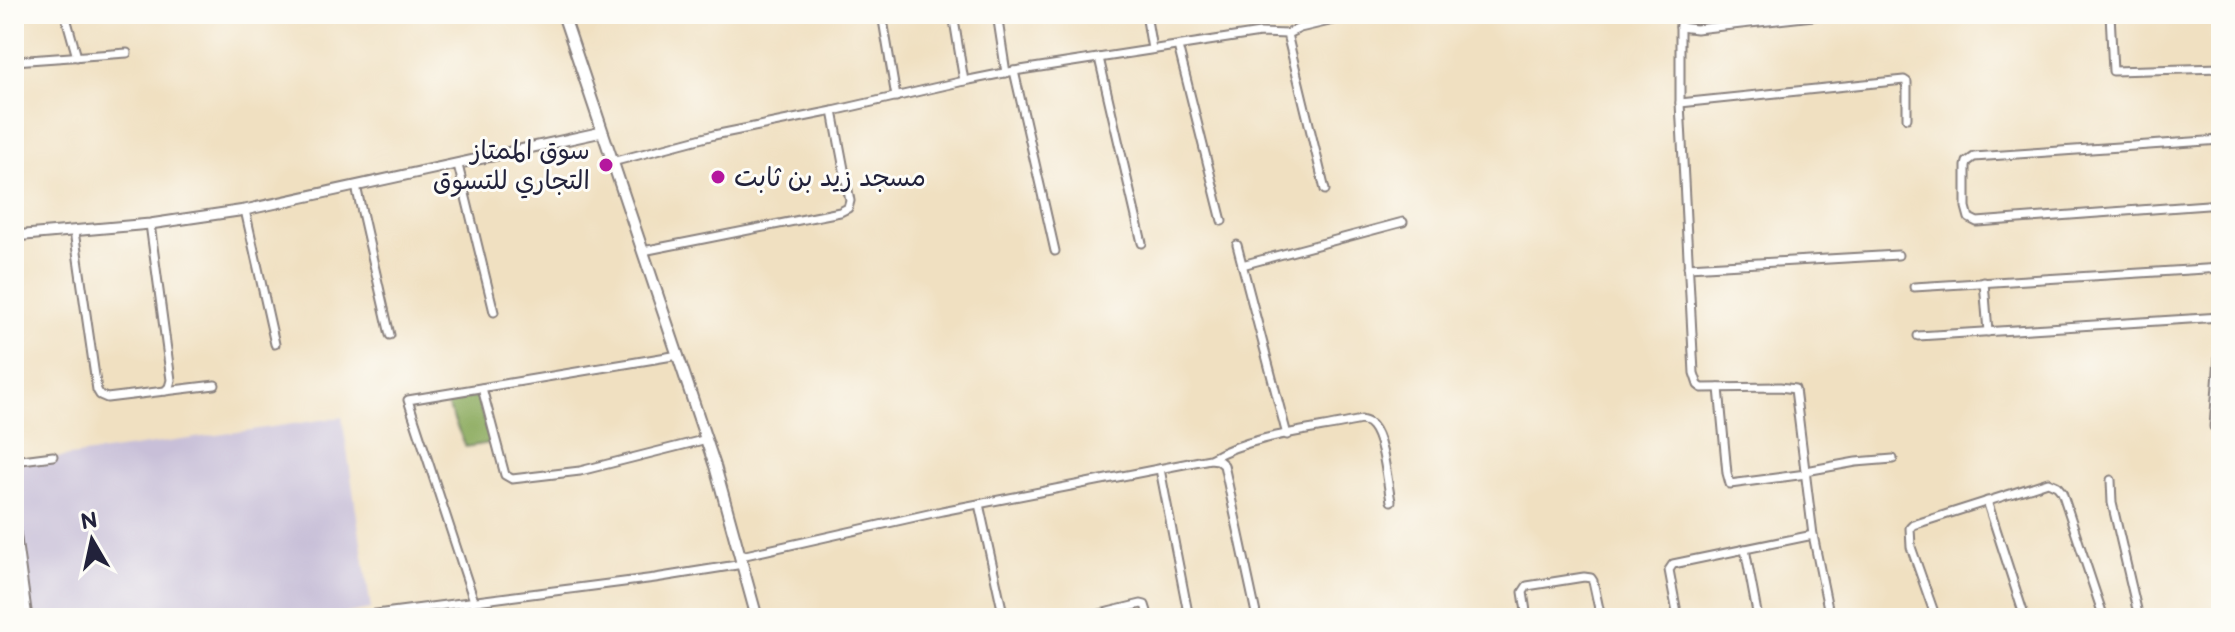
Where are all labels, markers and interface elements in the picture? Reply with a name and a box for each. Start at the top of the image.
place label: سوق الممتاز التجاري للتسوق [433,136,590,199]
marker: سوق الممتاز التجاري للتسوق [597,156,615,174]
place label: مسجد زيد بن ثابت [734,163,926,194]
marker: مسجد زيد بن ثابت [709,168,727,186]
north arrow [52,500,132,580]
text: N [79,507,99,536]

